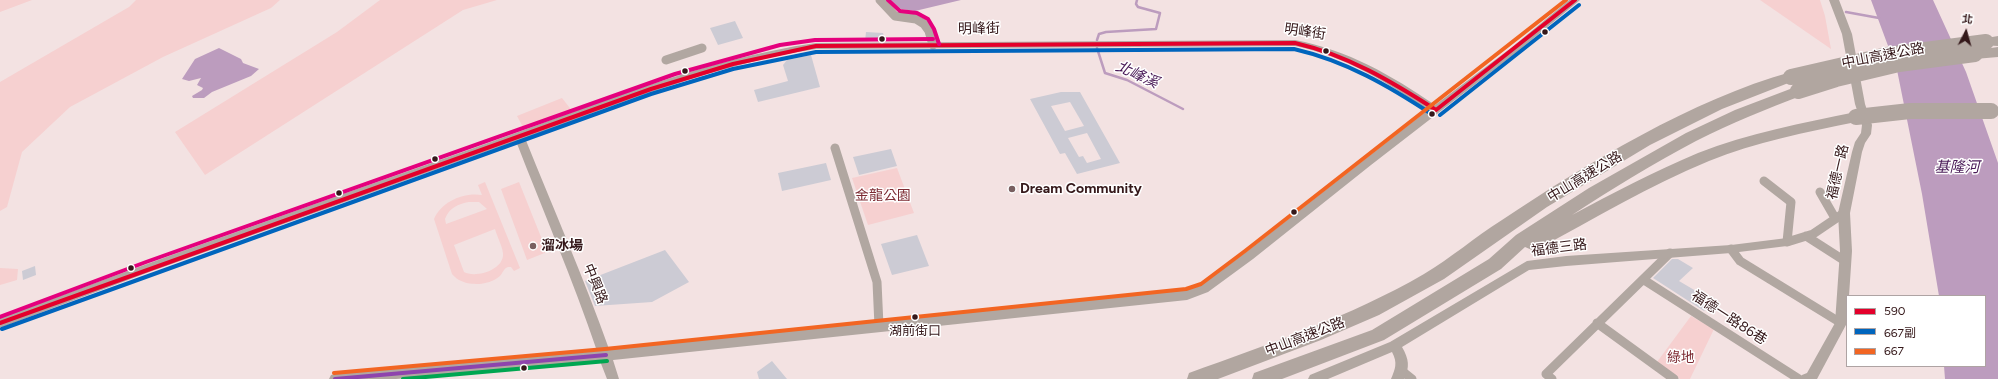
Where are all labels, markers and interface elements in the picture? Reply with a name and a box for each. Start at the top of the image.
north arrow [1946,12,1986,52]
text: 北 [1961,13,1973,27]
street label: 明峰街 [958,20,1000,38]
street label: 明峰街 [1283,21,1327,43]
unlabelled marker [1540,27,1550,37]
unlabelled marker [877,34,887,44]
street label: 中山高速公路 [1840,40,1926,72]
unlabelled marker [1321,46,1331,56]
water label: 北峰溪 [1113,58,1161,92]
unlabelled marker [680,66,690,76]
unlabelled marker [1427,109,1437,119]
street label: 福德一路 [1824,143,1852,201]
street label: 中山高速公路 [1545,148,1625,206]
unlabelled marker [430,154,440,164]
water label: 基隆河 [1935,159,1979,177]
place label: Dream Community [1020,181,1142,197]
marker: Dream Community [1007,184,1017,194]
unlabelled marker [334,188,344,198]
park label: 金龍公園 [855,188,911,204]
unlabelled marker [1289,207,1299,217]
street label: 福德三路 [1530,236,1588,260]
place label: 溜冰場 [541,238,583,254]
marker: 溜冰場 [528,241,538,251]
street label: 中興路 [579,261,611,307]
unlabelled marker [126,263,136,273]
street label: 福德一路86巷 [1688,287,1770,349]
legend [1846,295,1986,367]
text: 590 [1884,304,1905,318]
marker: 湖前街口 [910,312,920,322]
street label: 中山高速公路 [1263,314,1347,360]
place label: 湖前街口 [889,323,941,339]
text: 667副 [1884,326,1916,340]
text: 667 [1884,344,1904,358]
park label: 綠地 [1667,350,1695,366]
unlabelled marker [519,363,529,373]

